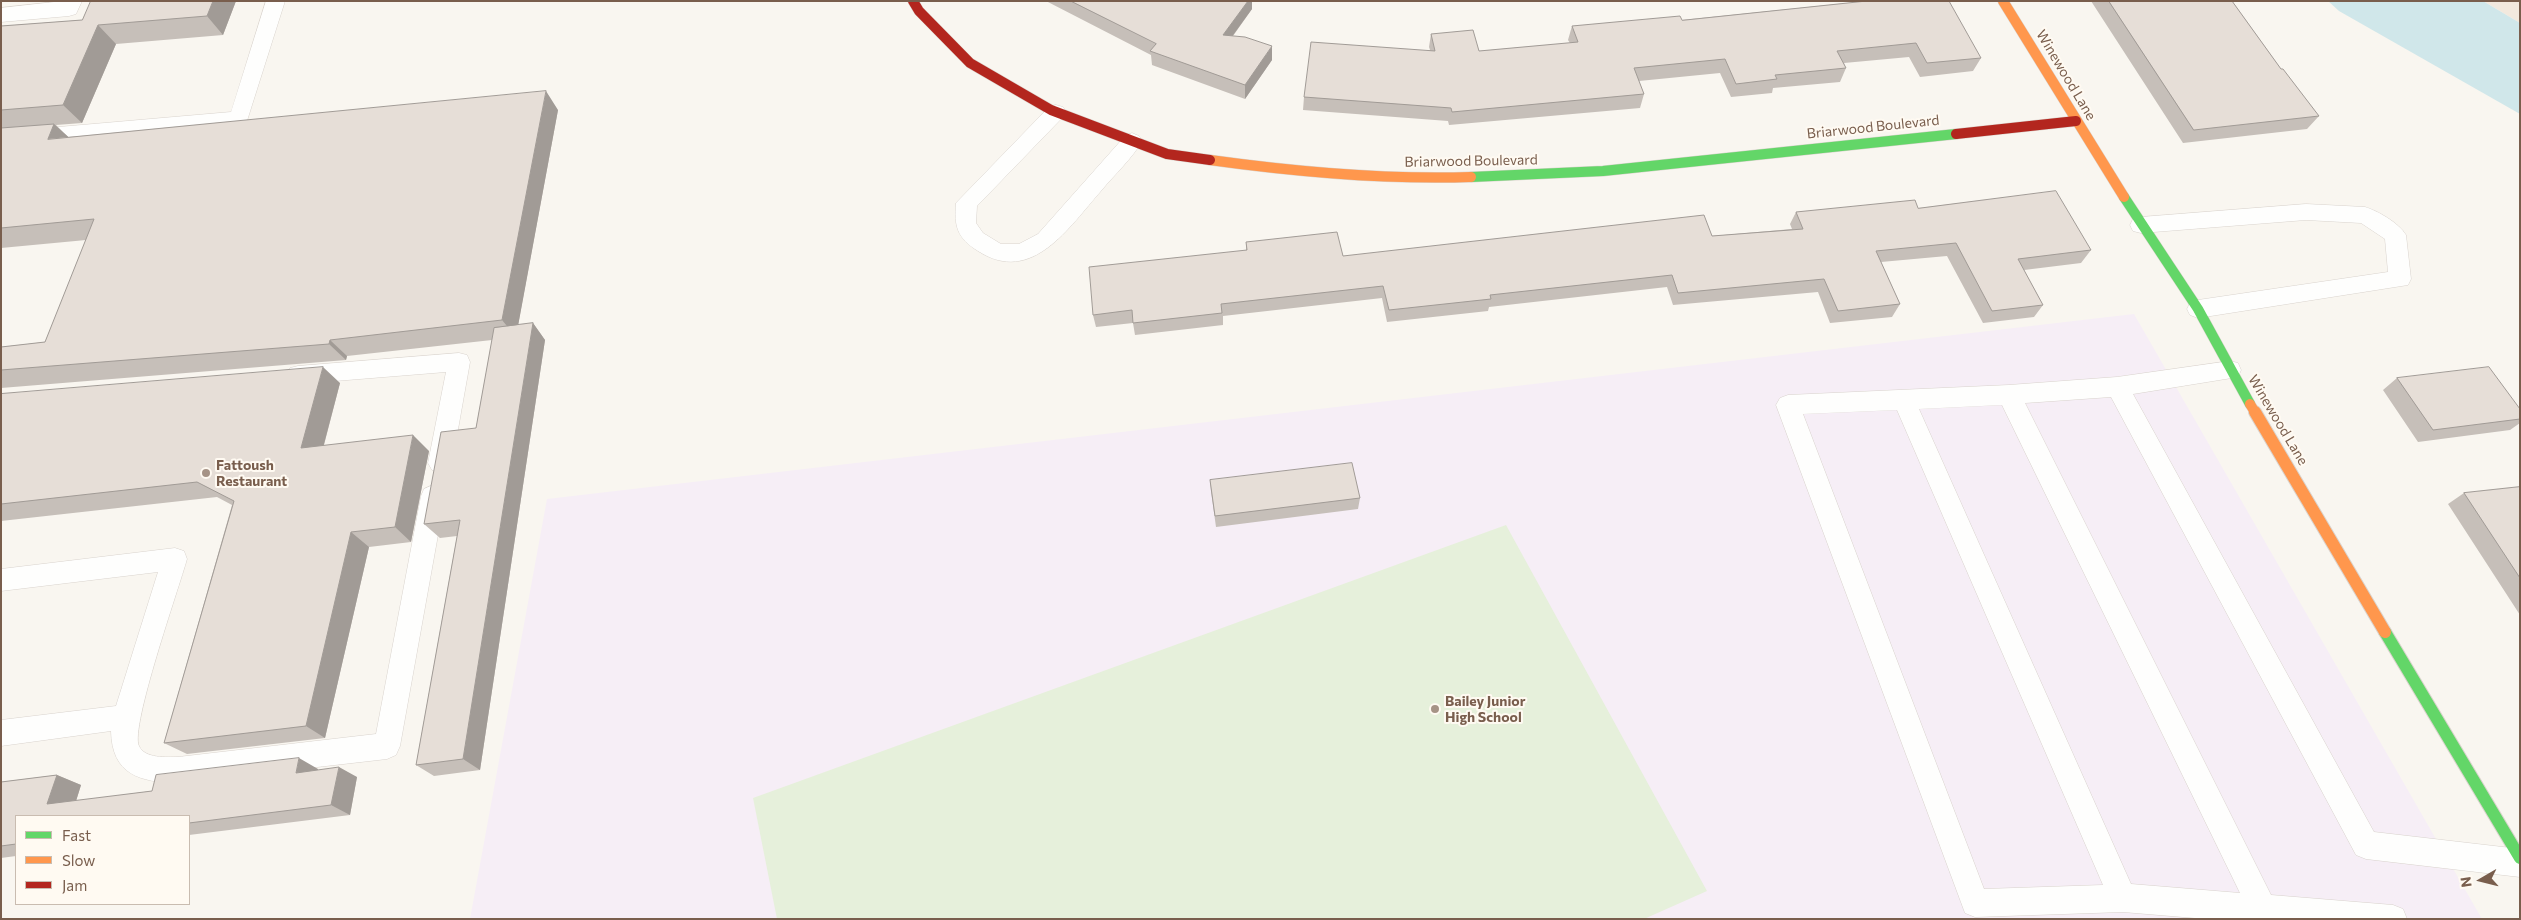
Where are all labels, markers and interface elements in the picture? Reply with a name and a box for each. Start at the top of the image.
street label: Winewood Lane [2032,27,2100,123]
street label: Briarwood Boulevard [1806,112,1940,142]
street label: Briarwood Boulevard [1404,151,1538,171]
street label: Winewood Lane [2244,372,2312,468]
place label: Fattoush Restaurant [216,457,287,490]
marker: Fattoush Restaurant [200,467,212,479]
place label: Bailey Junior High School [1445,693,1525,726]
marker: Bailey Junior High School [1429,703,1441,715]
legend [15,815,190,905]
text: Fast [62,826,91,844]
text: Slow [62,851,95,869]
north arrow [2456,855,2506,905]
text: Jam [62,876,87,894]
text: N [2457,876,2475,889]

